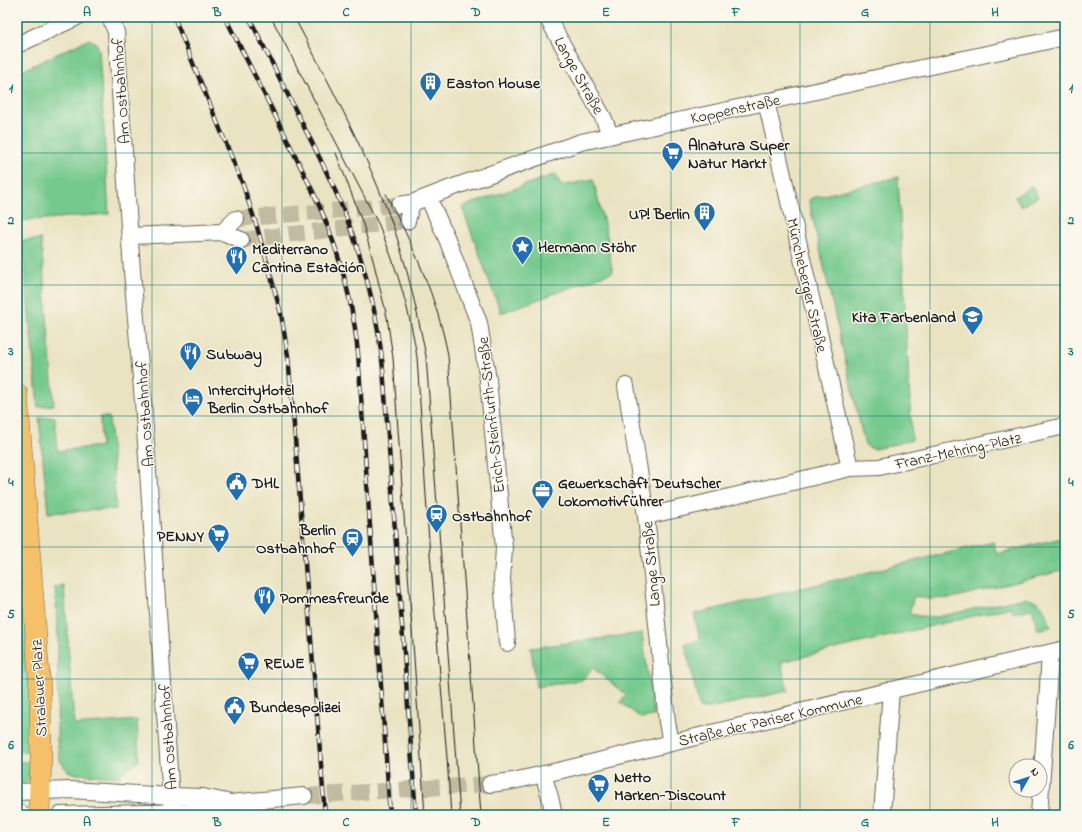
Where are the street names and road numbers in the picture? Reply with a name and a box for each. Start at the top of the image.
street label: Lange Straße [547,33,610,120]
street label: Am Ostbahnhof [106,36,138,145]
street label: Koppenstraße [688,89,783,131]
street label: Müncheberger Straße [779,216,833,356]
street label: Erich-Steinfurth-Straße [472,335,512,494]
street label: Am Ostbahnhof [130,359,162,468]
street label: Franz-Mehring-Platz [892,427,1024,477]
street label: Lange Straße [636,519,668,608]
street label: Stralauer Platz [25,638,55,737]
street label: Am Ostbahnhof [153,682,185,791]
street label: Straße der Pariser Kommune [676,688,866,754]

